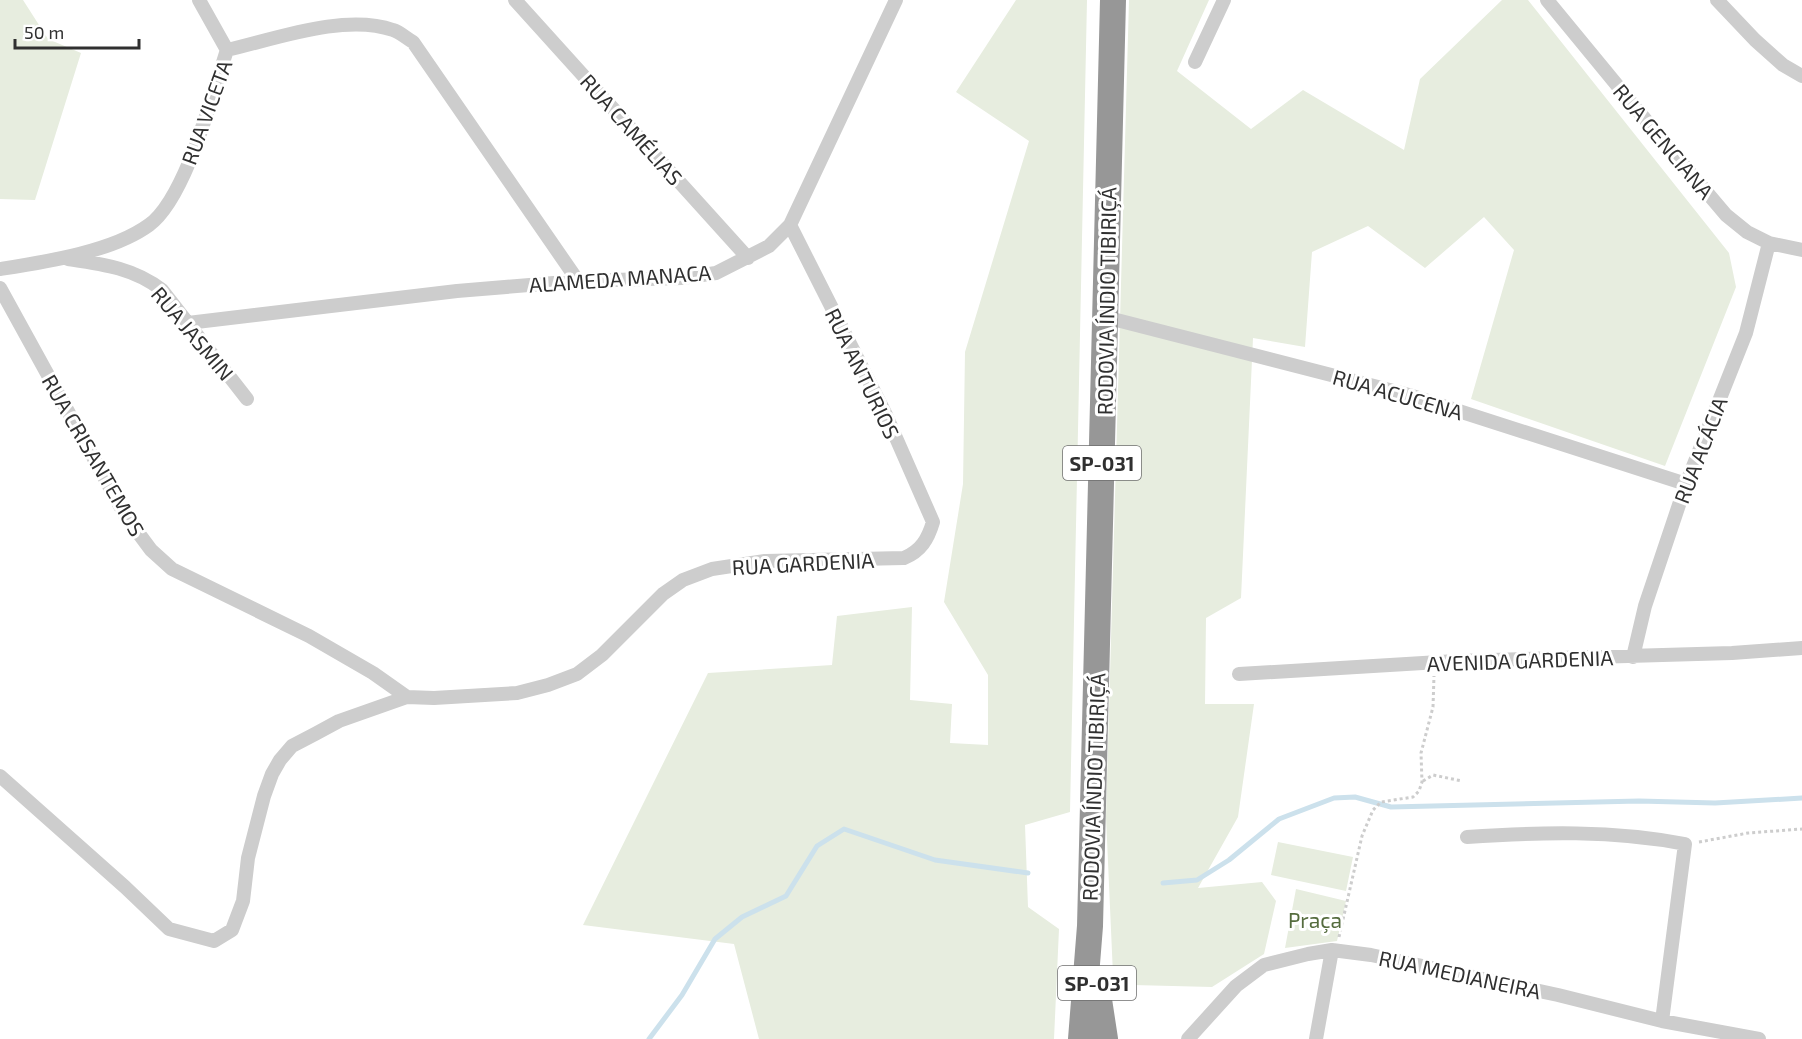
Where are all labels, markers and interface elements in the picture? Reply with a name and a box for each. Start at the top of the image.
scale bar [15,12,140,50]
text: 50 m [24,21,64,43]
street label: RUA VICETA [175,56,237,168]
street label: RUA CAMÉLIAS [576,68,688,190]
street label: RUA GENCIANA [1609,78,1719,204]
street label: RODOVIA ÍNDIO TIBIRIÇÁ [1092,187,1122,415]
street label: ALAMEDA MANACA [528,259,712,297]
street label: RUA JASMIN [147,281,239,385]
street label: RUA ANTURIOS [821,304,905,442]
street label: RUA ACUCENA [1330,363,1466,425]
street label: RUA CRISANTEMOS [38,370,150,540]
street label: RUA ACÁCIA [1668,393,1732,507]
road number: SP-031 [1063,446,1141,480]
street label: RUA GARDENIA [731,547,875,579]
street label: AVENIDA GARDENIA [1426,644,1614,676]
street label: RODOVIA ÍNDIO TIBIRIÇÁ [1077,673,1111,901]
park label: Praça [1288,907,1342,934]
street label: RUA MEDIANEIRA [1377,945,1543,1003]
road number: SP-031 [1058,966,1136,1000]

